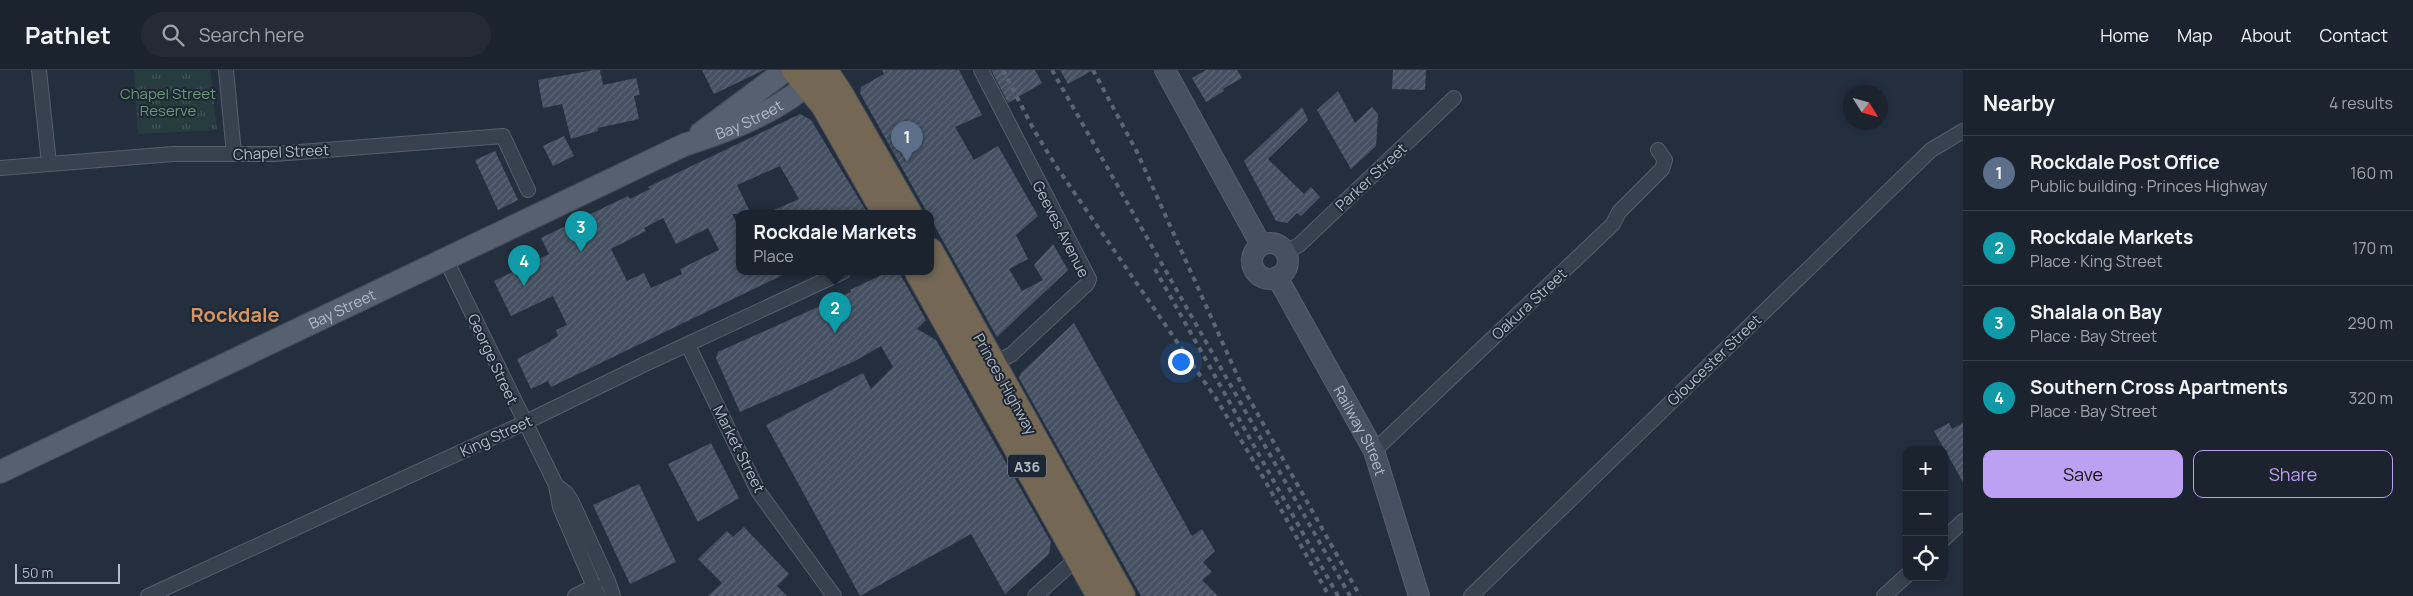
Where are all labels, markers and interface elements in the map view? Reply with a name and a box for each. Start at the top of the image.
search box [141,12,491,57]
text: Pathlet [25,18,111,51]
icon: search [159,21,187,49]
text: Search here [199,22,304,48]
text: Home [2100,23,2149,47]
text: Map [2177,23,2213,47]
text: About [2241,23,2291,47]
text: Contact [2319,23,2388,47]
park label: Chapel Street Reserve [120,83,216,121]
north arrow [1843,85,1888,130]
text: Nearby [1983,89,2055,117]
text: 4 results [2329,92,2393,114]
street label: Bay Street [712,95,787,144]
pin: 1 [891,121,923,162]
street label: Parker Street [1331,138,1411,216]
street label: Chapel Street [232,139,330,165]
text: Rockdale Post Office [2030,149,2220,175]
text: 1 [1995,162,2003,184]
text: 160 m [2350,162,2393,184]
text: Public building · Princes Highway [2030,175,2267,197]
street label: Geeves Avenue [1028,177,1095,281]
popup [736,210,934,275]
pin: 3 [565,211,597,252]
text: Rockdale Markets [753,219,917,245]
text: Rockdale Markets [2030,224,2193,250]
text: 2 [1994,237,2004,259]
text: 170 m [2352,237,2393,259]
pin: 4 [508,245,540,286]
text: Place [753,245,794,267]
text: Place · King Street [2030,250,2163,272]
street label: Oakura Street [1487,264,1571,344]
street label: Bay Street [305,284,379,334]
pin: 2 [819,292,851,333]
text: Shalala on Bay [2030,299,2162,325]
district label: Rockdale [190,301,280,328]
street label: George Street [463,310,523,408]
street label: Gloucester Street [1662,310,1766,410]
text: 3 [1994,312,2004,334]
text: 290 m [2347,312,2393,334]
text: Place · Bay Street [2030,325,2157,347]
street label: Princes Highway [968,330,1042,439]
your location [1168,349,1194,375]
text: Southern Cross Apartments [2030,374,2288,400]
street label: Railway Street [1329,382,1391,478]
text: 4 [1994,387,2004,409]
text: 320 m [2349,387,2393,409]
text: Place · Bay Street [2030,400,2157,422]
street label: Market Street [708,402,770,496]
street label: King Street [457,410,535,462]
map controls [1903,446,1948,581]
button: + [1903,446,1948,491]
button: Save [1983,450,2183,498]
button: Share [2193,450,2393,498]
road number: A36 [1008,454,1046,478]
button: − [1903,491,1948,536]
button: locate [1903,536,1948,581]
scale bar [15,561,120,584]
text: 50 m [22,563,53,582]

